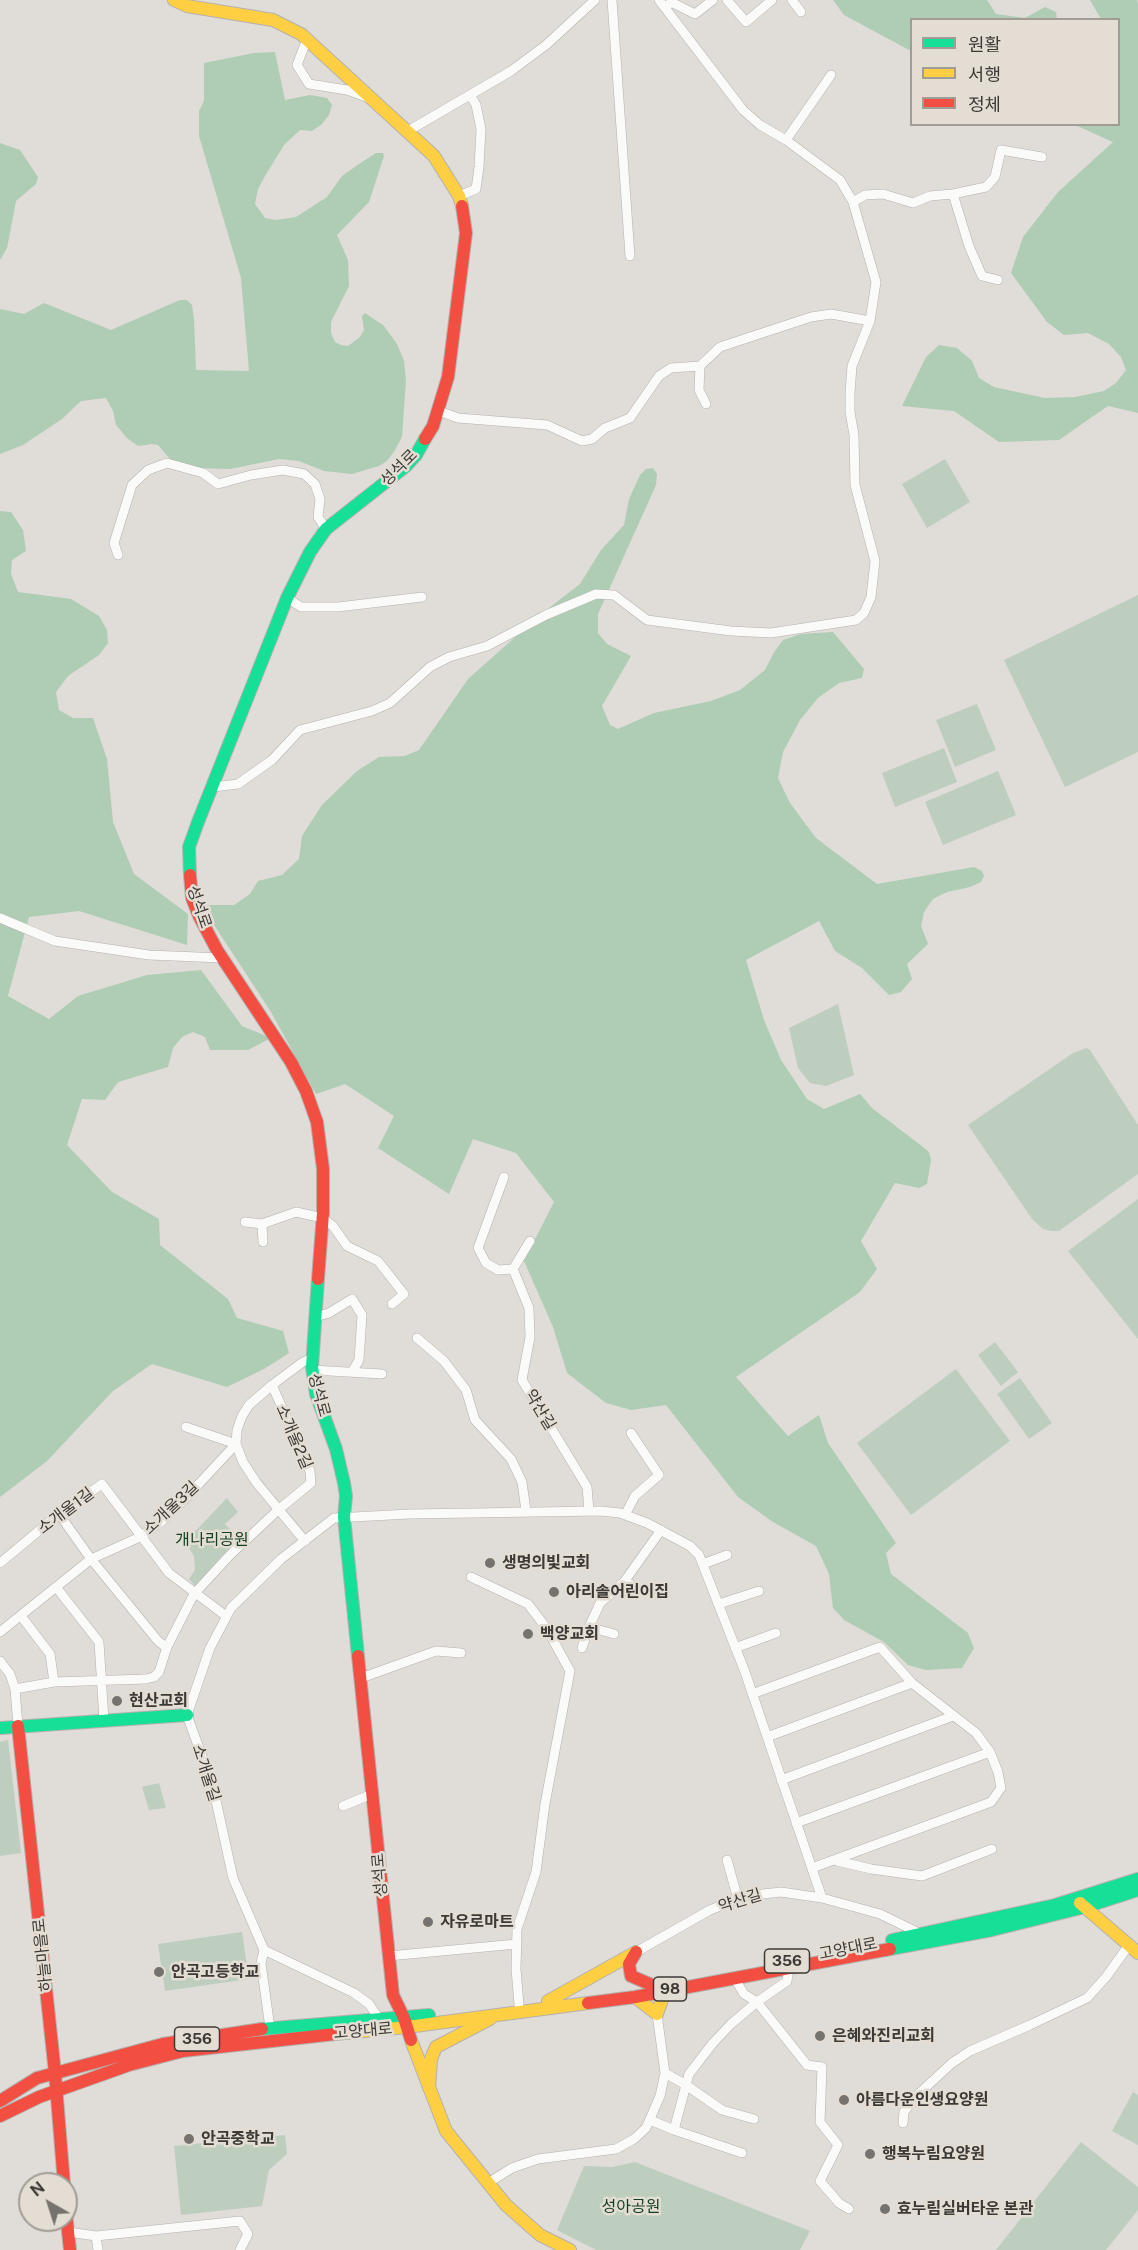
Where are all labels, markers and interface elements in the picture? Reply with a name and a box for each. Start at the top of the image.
legend [910,18,1120,126]
text: 원활 [968,34,1001,55]
text: 서행 [968,64,1001,85]
text: 정체 [968,94,1001,115]
street label: 성석로 [377,446,421,490]
street label: 성석로 [183,883,215,931]
street label: 성석로 [304,1371,334,1419]
street label: 약산길 [520,1386,560,1434]
street label: 소개울2길 [272,1402,316,1472]
street label: 소개울3길 [139,1477,203,1539]
street label: 소개울1길 [34,1484,98,1538]
park label: 개나리공원 [175,1530,249,1550]
place label: 생명의빛교회 [502,1553,590,1573]
marker: 생명의빛교회 [483,1556,497,1570]
place label: 아리솔어린이집 [566,1582,669,1602]
marker: 아리솔어린이집 [547,1585,561,1599]
place label: 백양교회 [540,1624,599,1644]
marker: 백양교회 [521,1627,535,1641]
place label: 현산교회 [129,1691,188,1711]
marker: 현산교회 [110,1694,124,1708]
street label: 소개울길 [188,1742,224,1804]
street label: 성석로 [369,1852,391,1898]
street label: 약산길 [716,1885,764,1917]
place label: 자유로마트 [440,1912,514,1932]
marker: 자유로마트 [421,1915,435,1929]
street label: 하늘마을로 [30,1917,56,1993]
street label: 고양대로 [817,1934,879,1964]
road number: 356 [764,1949,810,1973]
place label: 안곡고등학교 [171,1962,259,1982]
marker: 안곡고등학교 [152,1965,166,1979]
road number: 98 [654,1977,686,2001]
street label: 고양대로 [333,2019,393,2043]
place label: 은혜와진리교회 [832,2026,935,2046]
road number: 356 [174,2027,220,2051]
marker: 은혜와진리교회 [813,2029,827,2043]
place label: 아름다운인생요양원 [856,2090,988,2110]
marker: 아름다운인생요양원 [837,2093,851,2107]
place label: 안곡중학교 [201,2129,275,2149]
marker: 안곡중학교 [182,2132,196,2146]
place label: 행복누림요양원 [882,2144,985,2164]
marker: 행복누림요양원 [863,2147,877,2161]
north arrow [18,2172,78,2232]
text: N [27,2178,48,2201]
park label: 성아공원 [602,2197,660,2217]
place label: 효누림실버타운 본관 [897,2199,1033,2219]
marker: 효누림실버타운 본관 [878,2202,892,2216]

